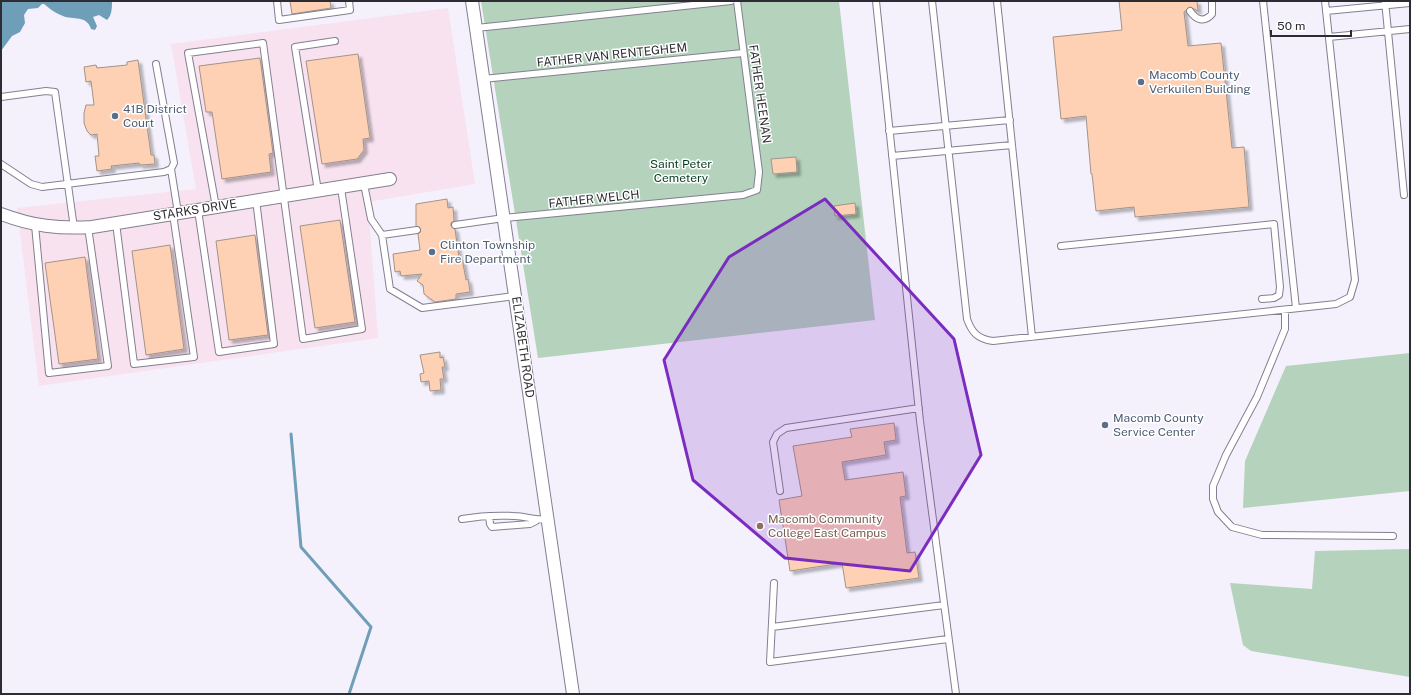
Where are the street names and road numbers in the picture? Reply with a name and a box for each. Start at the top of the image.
street label: FATHER VAN RENTEGHEM [536,40,688,70]
street label: FATHER HEENAN [746,44,774,144]
street label: FATHER WELCH [548,187,640,211]
street label: STARKS DRIVE [152,196,238,224]
street label: ELIZABETH ROAD [509,295,537,399]

